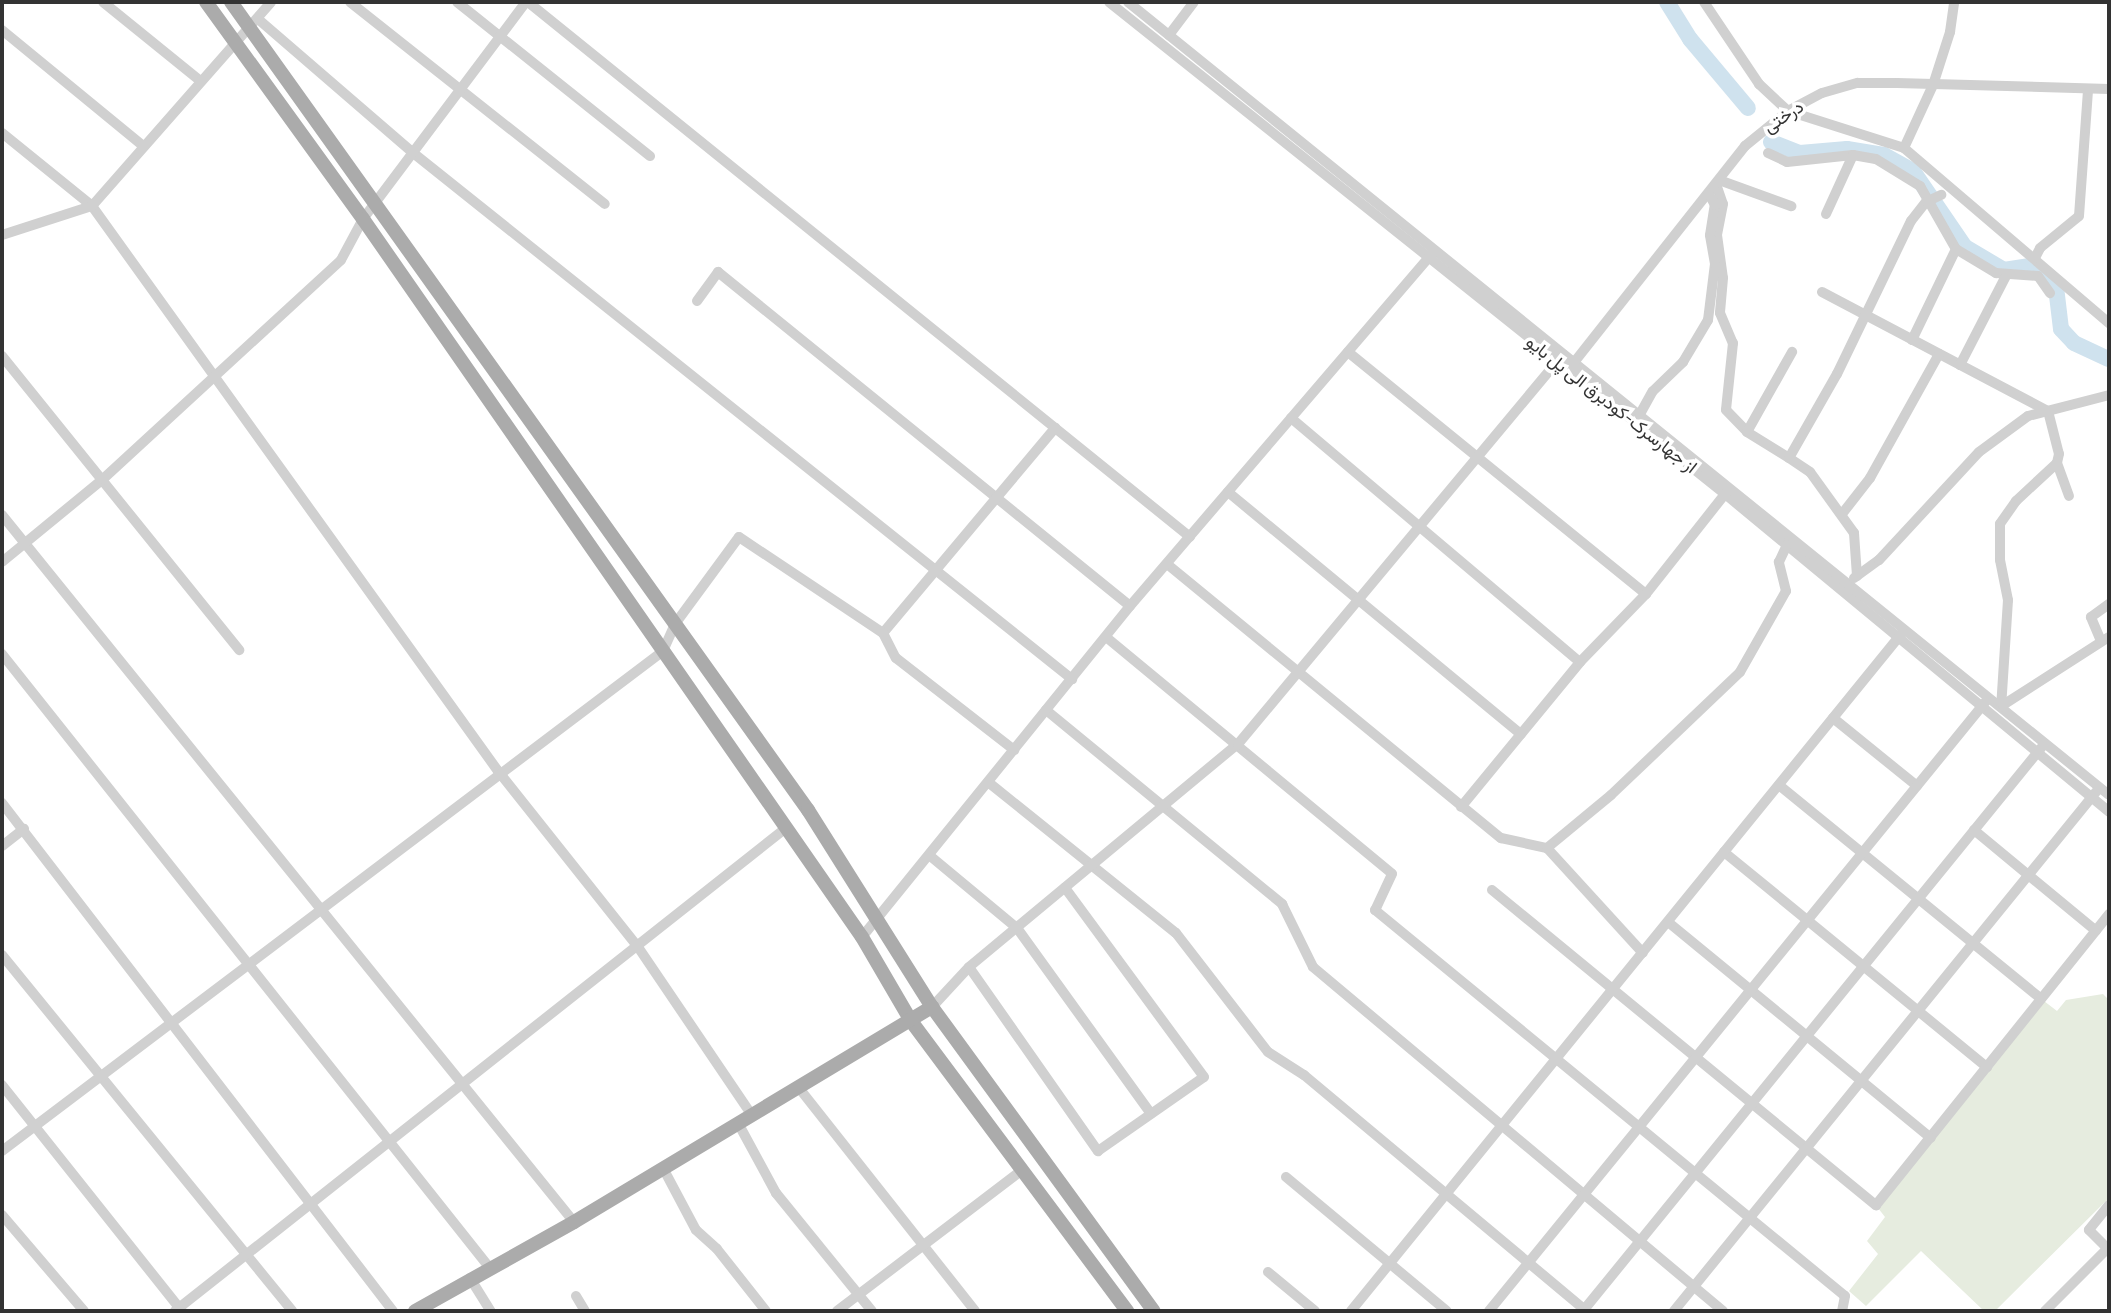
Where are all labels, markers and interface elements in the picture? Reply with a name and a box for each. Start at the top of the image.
street label: درختی [1759,95,1807,137]
street label: از جهارسرک-کودبرق الی پل بایو [1522,331,1702,477]

